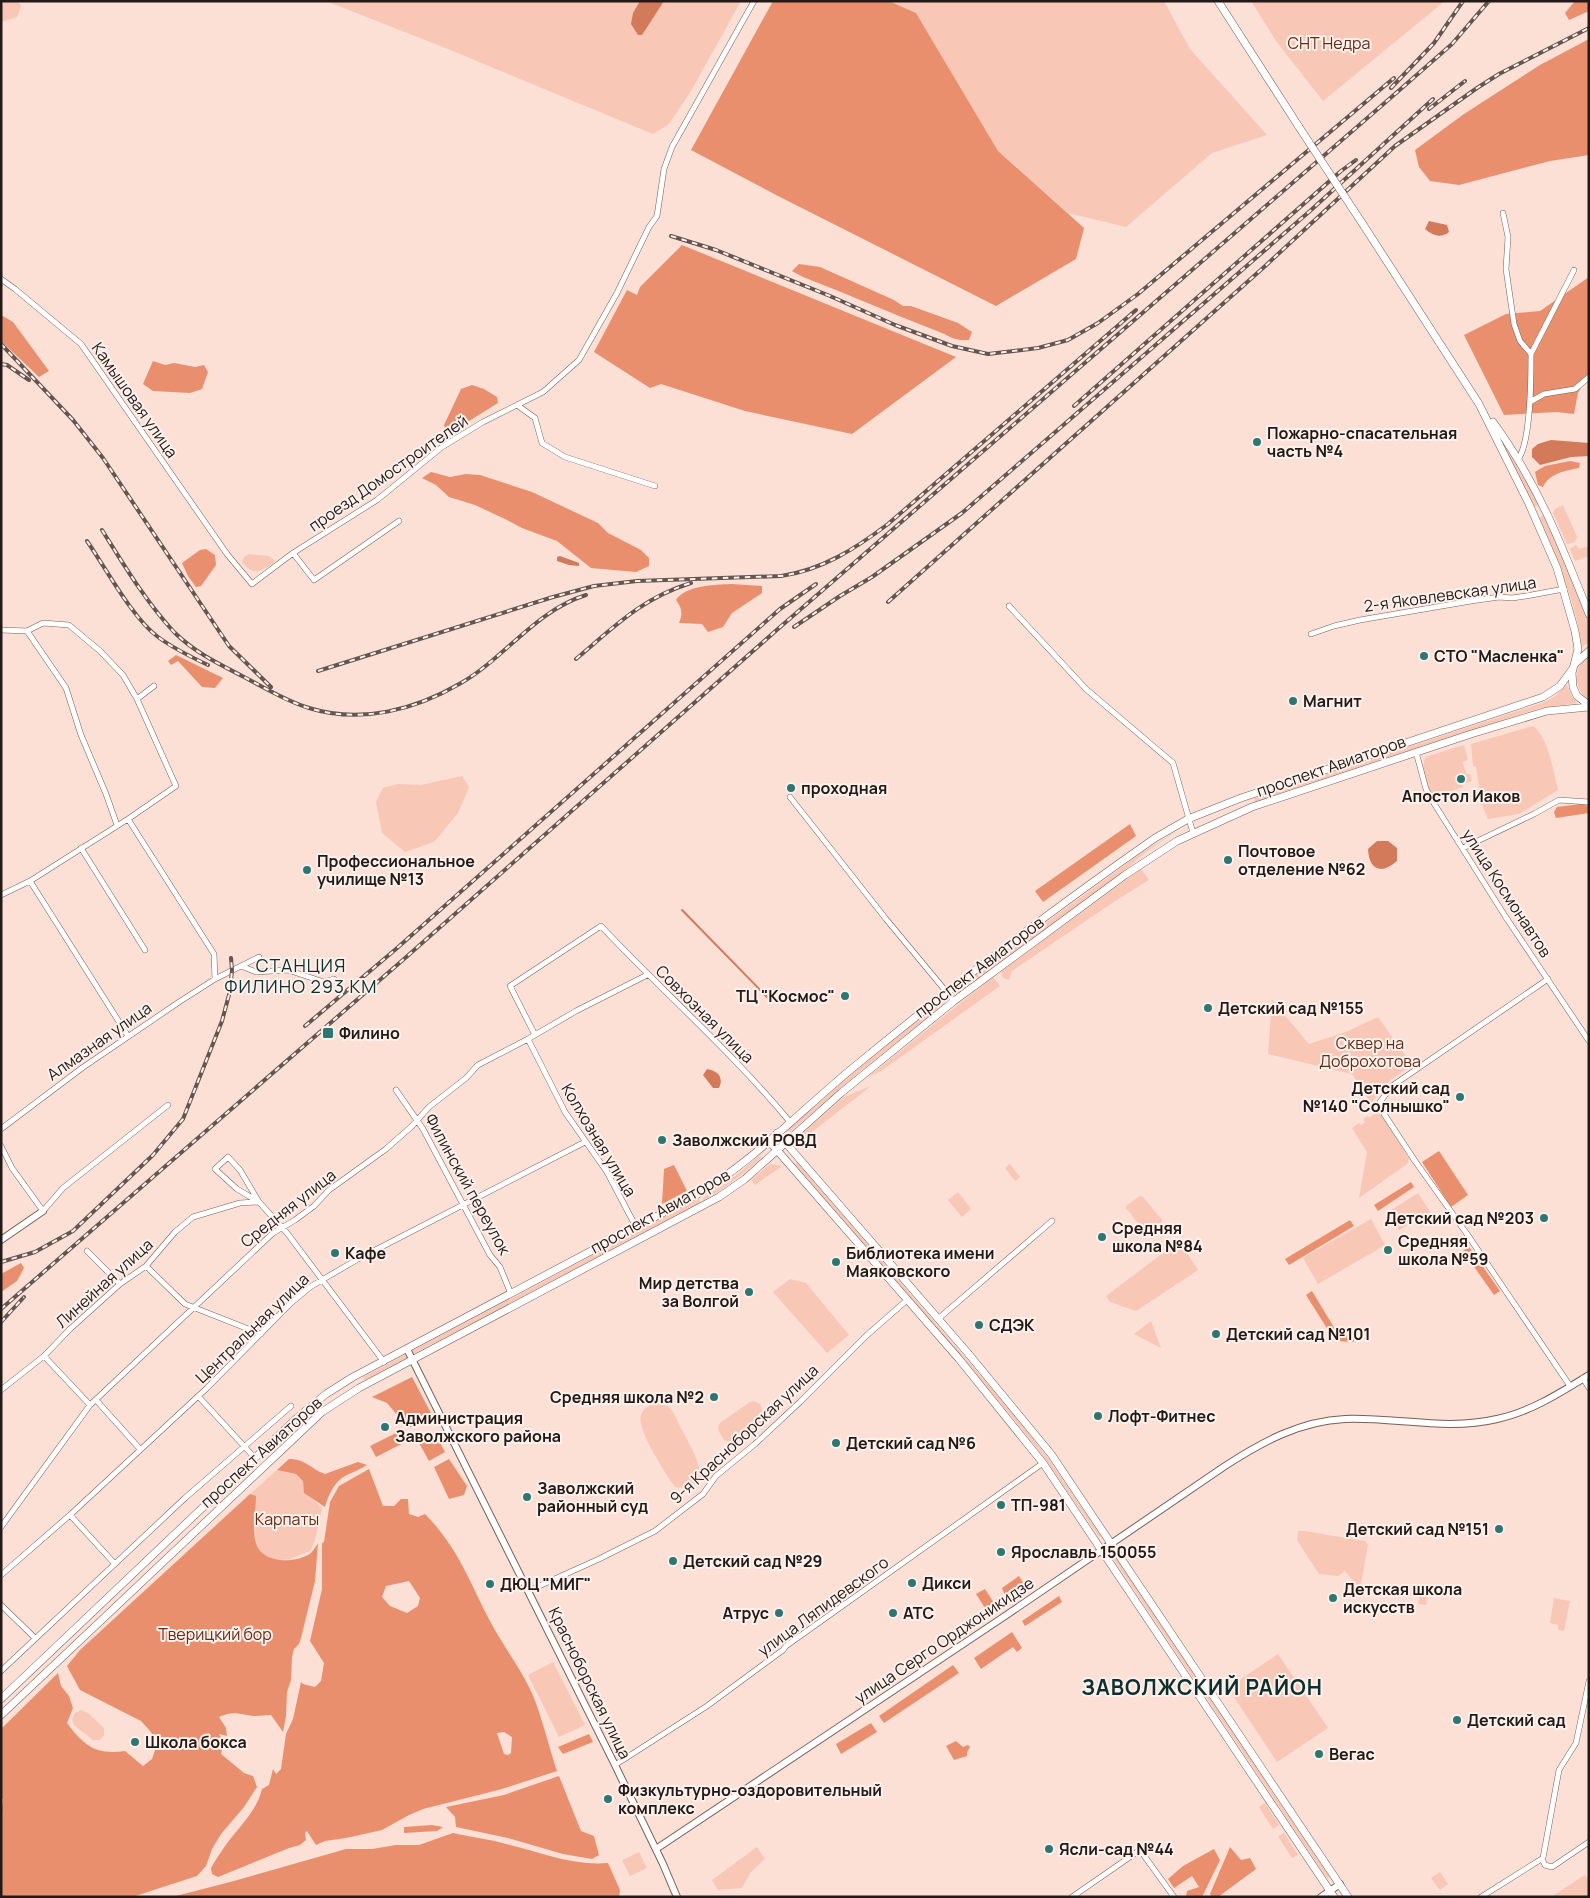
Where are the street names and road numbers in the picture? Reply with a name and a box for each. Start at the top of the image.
street label: Камышовая улица [87,338,183,462]
street label: проезд Домостроителей [304,410,472,536]
street label: 2-я Яковлевская улица [1362,571,1538,617]
street label: проспект Авиаторов [1254,730,1409,802]
street label: улица Космонавтов [1457,825,1557,962]
street label: проспект Авиаторов [910,911,1048,1023]
street label: Совхозная улица [651,960,759,1068]
street label: Алмазная улица [42,997,156,1085]
street label: Колхозная улица [556,1079,642,1201]
street label: Филинский переулок [420,1109,517,1259]
street label: проспект Авиаторов [586,1163,734,1258]
street label: Средняя улица [236,1164,340,1252]
street label: Линейная улица [51,1233,157,1333]
street label: Центральная улица [190,1268,314,1388]
street label: 9-я Красноборская улица [665,1359,823,1509]
street label: проспект Авиаторов [196,1391,327,1512]
street label: улица Ляпидевского [753,1551,893,1661]
street label: улица Серго Орджоникидзе [850,1572,1038,1708]
street label: Красноборская улица [544,1603,636,1763]

